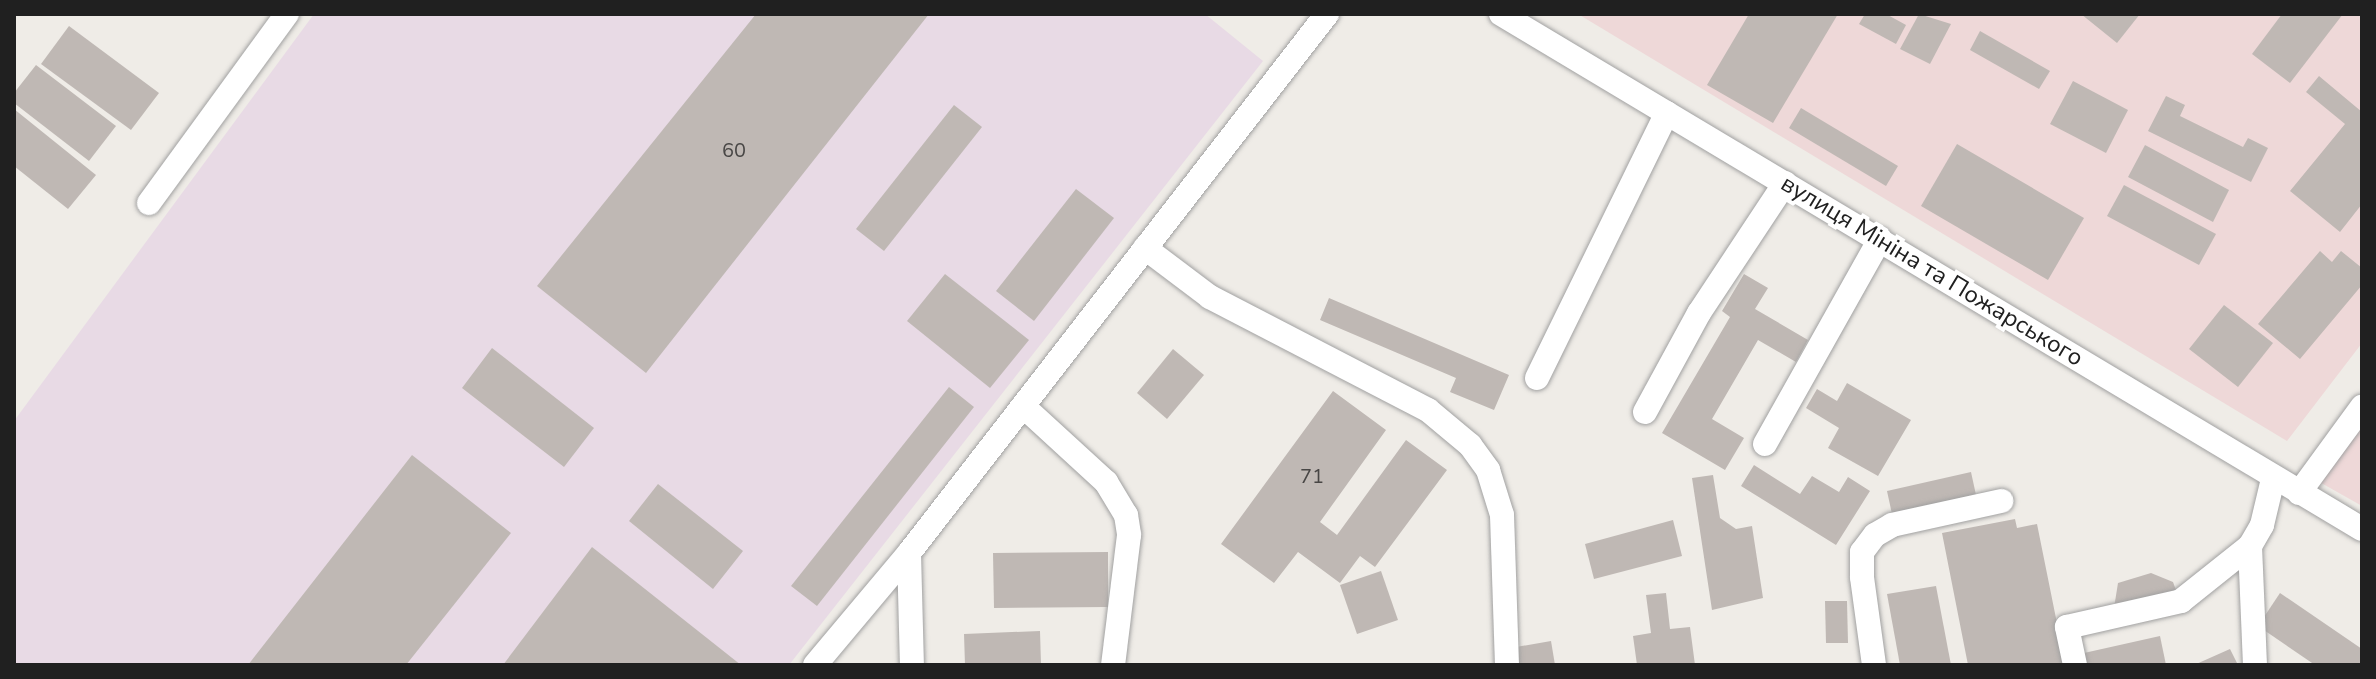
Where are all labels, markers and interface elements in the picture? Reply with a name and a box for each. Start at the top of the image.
house number: 60 [722,138,746,162]
street label: вулиця Мініна та Пожарського [1776,169,2088,373]
house number: 71 [1300,464,1324,488]

